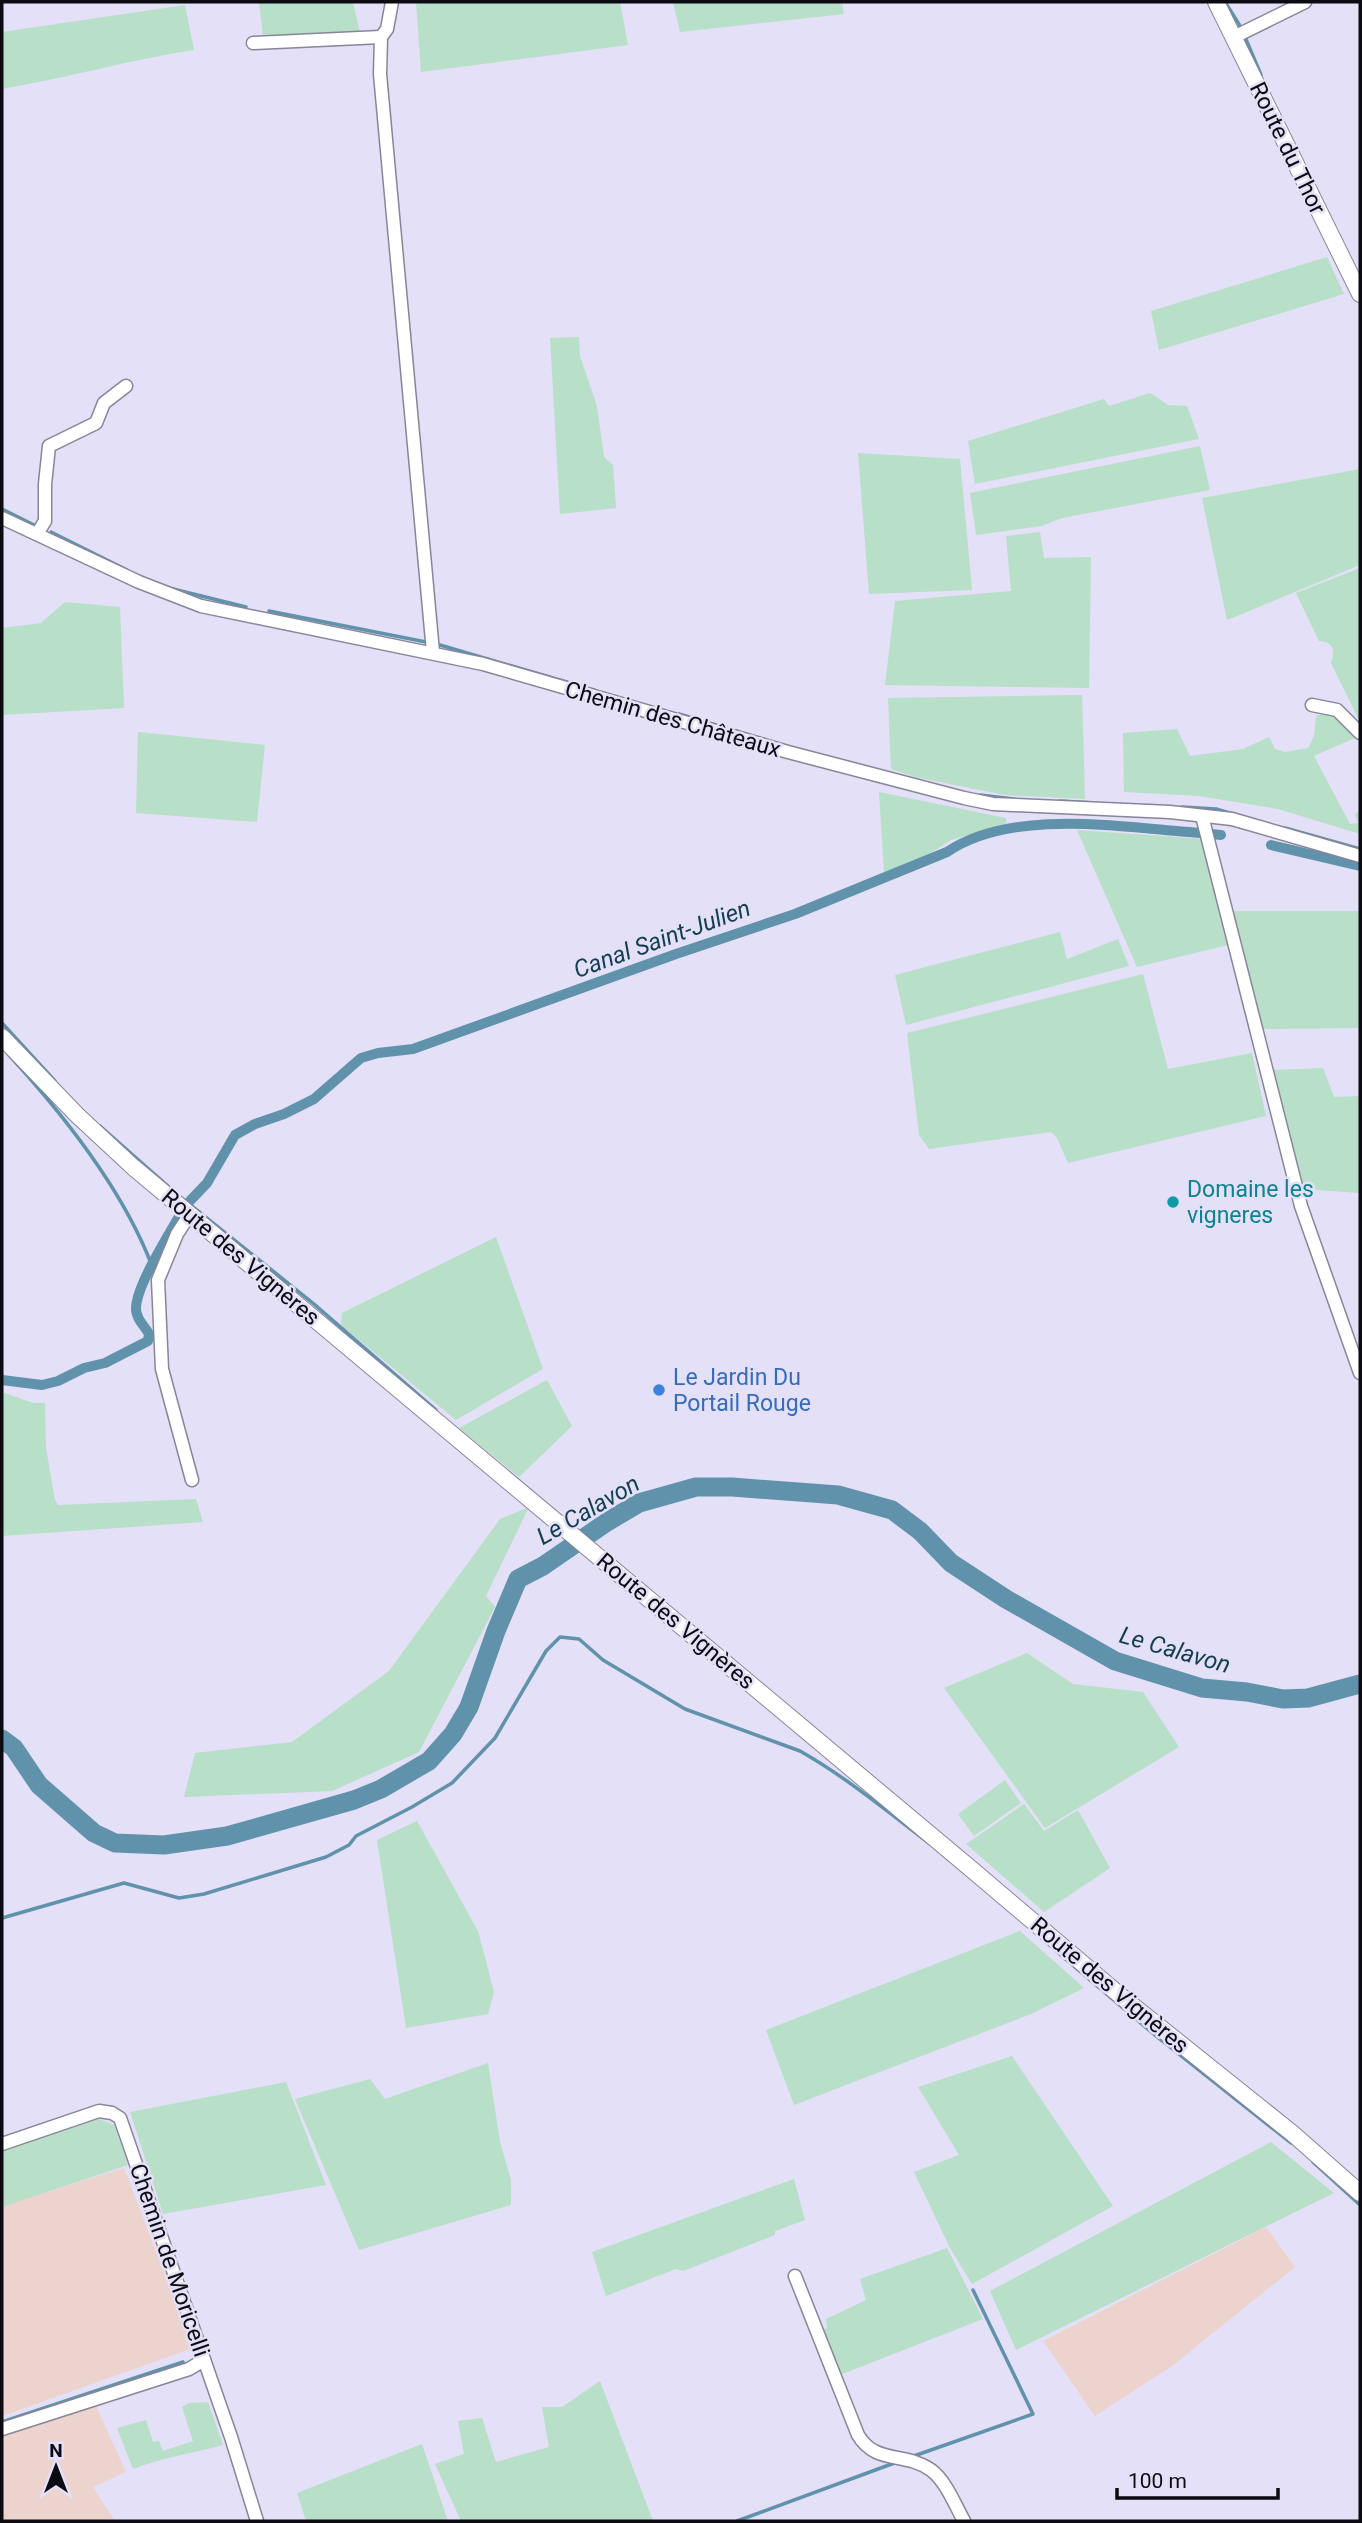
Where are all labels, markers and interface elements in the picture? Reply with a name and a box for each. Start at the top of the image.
street label: Route du Thor [1244,78,1331,219]
street label: Chemin des Châteaux [562,676,784,763]
water label: Canal Saint-Julien [570,894,754,984]
place label: Domaine les vigneres [1187,1176,1314,1229]
street label: Route des Vignères [156,1183,325,1331]
marker: Domaine les vigneres [1165,1194,1181,1210]
place label: Le Jardin Du Portail Rouge [673,1364,811,1417]
marker: Le Jardin Du Portail Rouge [651,1382,667,1398]
water label: Le Calavon [532,1469,644,1551]
street label: Route des Vignères [591,1547,760,1695]
water label: Le Calavon [1116,1621,1234,1679]
street label: Route des Vignères [1025,1911,1194,2059]
street label: Chemin de Moricelli [124,2160,215,2360]
north arrow [21,2432,91,2502]
text: N [49,2439,63,2462]
scale bar [1117,2456,1278,2500]
text: 100 m [1128,2469,1187,2493]

